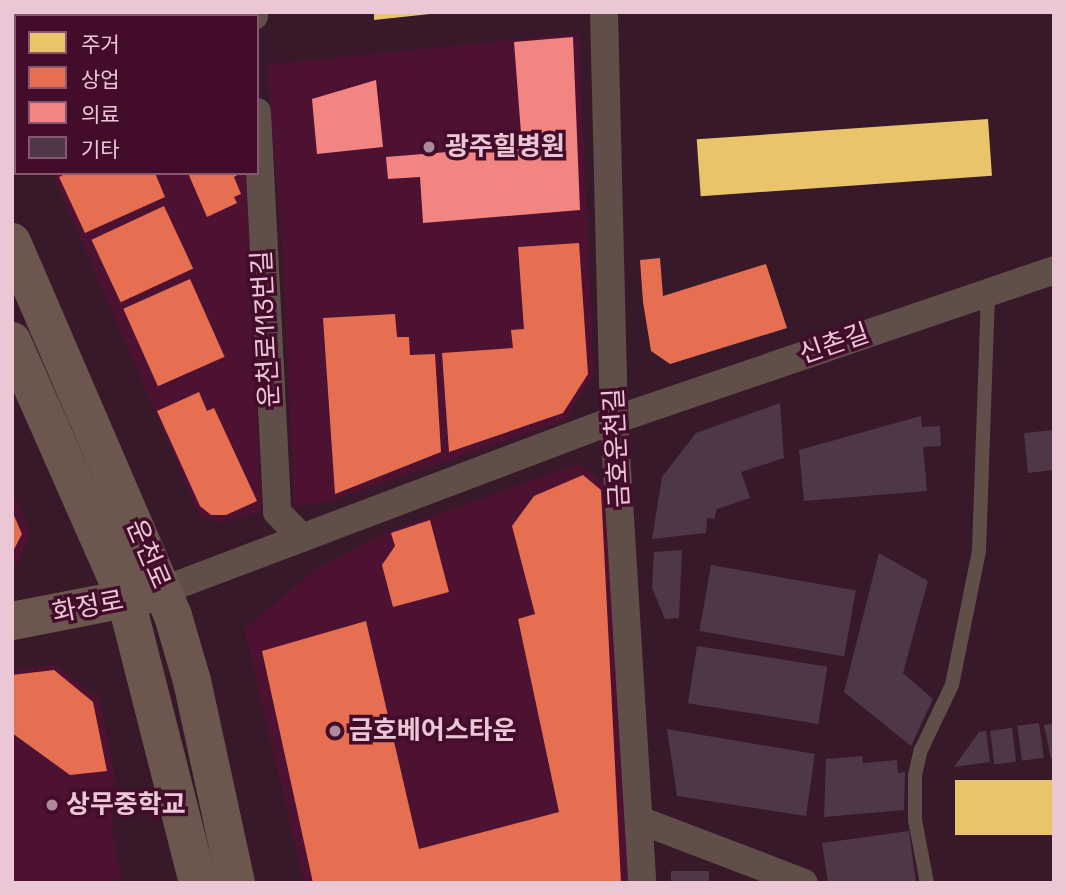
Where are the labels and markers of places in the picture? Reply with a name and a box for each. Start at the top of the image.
place label: 광주힐병원 [445,131,565,163]
marker: 광주힐병원 [419,137,439,157]
place label: 금호베어스타운 [349,715,516,747]
marker: 금호베어스타운 [327,723,343,739]
place label: 상무중학교 [66,789,186,821]
marker: 상무중학교 [44,797,60,813]

